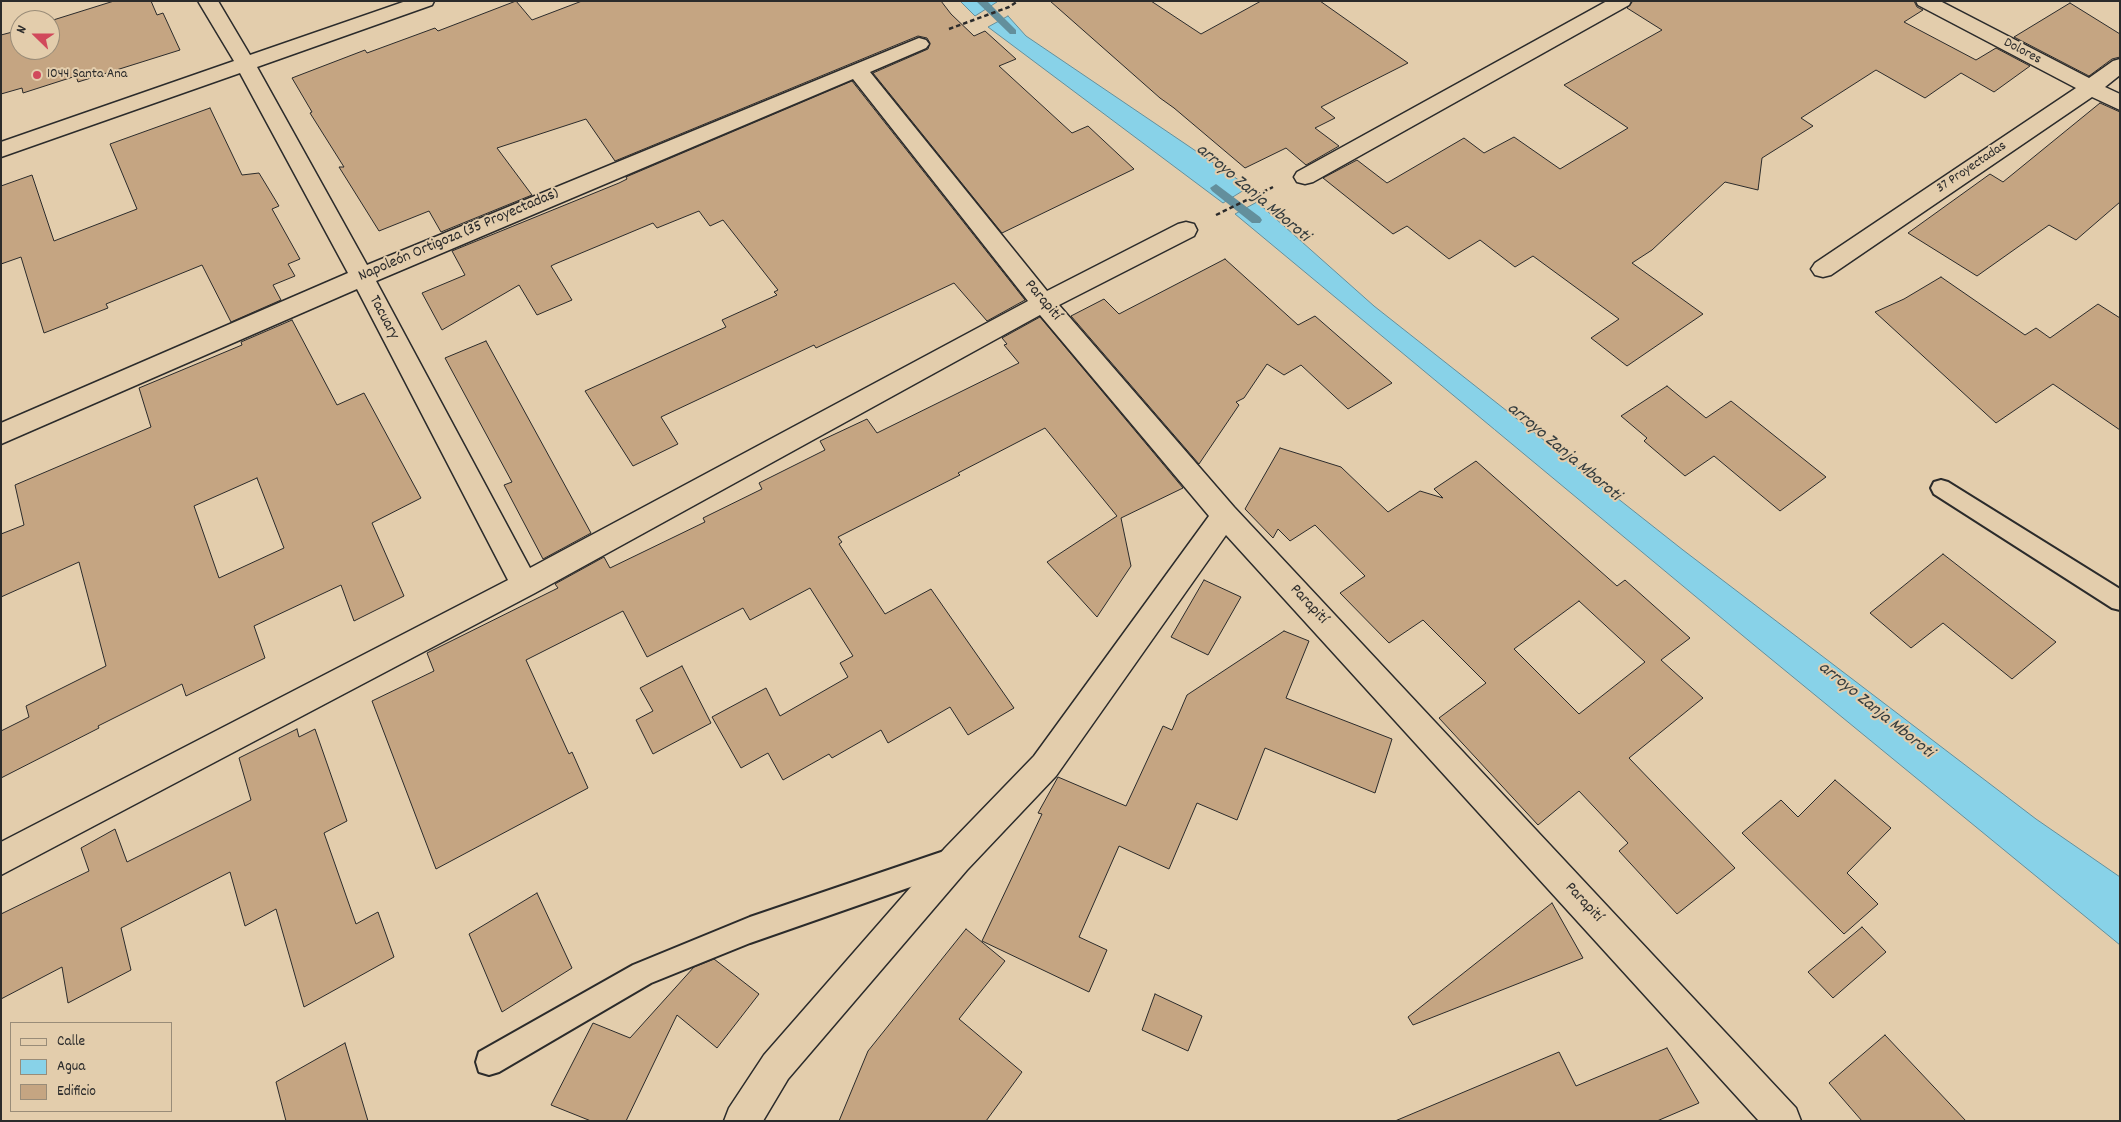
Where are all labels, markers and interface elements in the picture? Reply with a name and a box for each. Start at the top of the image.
north arrow [10,10,60,60]
text: N [11,23,33,37]
street label: Dolores [2000,35,2044,69]
place label: 1044 Santa Ana [47,67,127,83]
marker: 1044 Santa Ana [31,69,43,81]
street label: 37 Proyectadas [1934,138,2010,198]
water label: arroyo Zanja Mboroti [1191,140,1313,248]
street label: Napoleón Ortigoza (35 Proyectadas) [356,185,562,287]
street label: Parapití [1019,277,1065,325]
street label: Tacuary [363,293,403,343]
water label: arroyo Zanja Mboroti [1502,399,1624,507]
street label: Parapití [1285,581,1331,629]
water label: arroyo Zanja Mboroti [1813,658,1937,764]
street label: Parapití [1560,879,1606,927]
legend [10,1022,172,1112]
text: Calle [57,1031,85,1053]
text: Agua [57,1056,85,1078]
text: Edificio [57,1081,96,1103]

